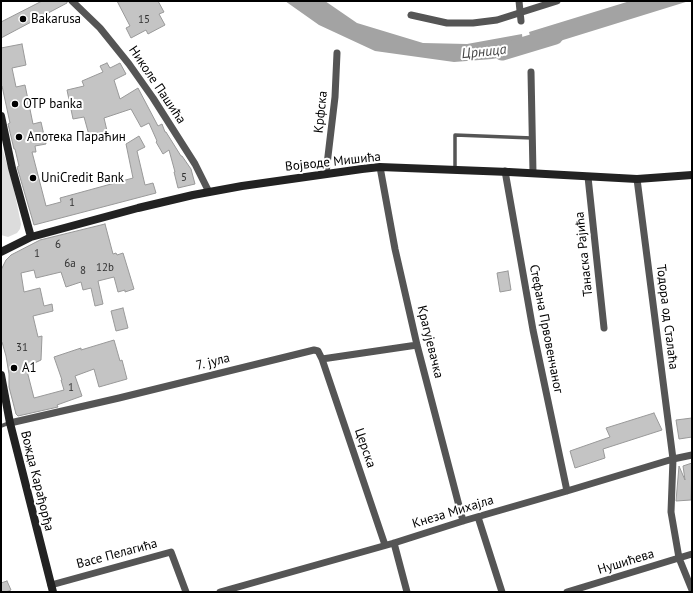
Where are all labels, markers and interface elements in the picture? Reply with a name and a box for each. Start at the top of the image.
place label: Bakarusa [31,11,81,27]
house number: 15 [138,13,150,27]
marker: Bakarusa [18,14,28,24]
water label: Црница [461,41,507,63]
street label: Николе Пашића [125,43,189,127]
street label: Крфска [311,90,331,134]
place label: OTP banka [23,96,82,112]
marker: OTP banka [10,99,20,109]
place label: Апотека Параћин [27,129,126,145]
marker: Апотека Параћин [14,132,24,142]
street label: Војводе Мишића [284,149,382,175]
place label: UniCredit Bank [41,170,124,186]
house number: 5 [181,171,187,185]
marker: UniCredit Bank [28,173,38,183]
house number: 1 [69,196,75,210]
street label: Танаска Рајића [572,211,596,297]
house number: 6 [55,238,61,252]
house number: 1 [34,247,40,261]
house number: 6a [64,257,76,271]
house number: 12b [96,261,114,275]
street label: Стефана Првовенчаног [526,263,566,395]
house number: 8 [80,264,86,278]
street label: Тодора од Сталаћа [653,264,681,370]
street label: Крагујевачка [413,304,447,380]
house number: 31 [16,341,28,355]
street label: 7. јула [195,350,231,374]
place label: A1 [22,360,37,376]
marker: A1 [9,363,19,373]
house number: 1 [68,381,74,395]
street label: Церска [351,426,379,470]
street label: Вожда Карађорђа [17,429,57,533]
street label: Кнеза Михајла [410,492,496,532]
street label: Васе Пелагића [75,536,159,572]
street label: Нушићева [596,546,656,578]

